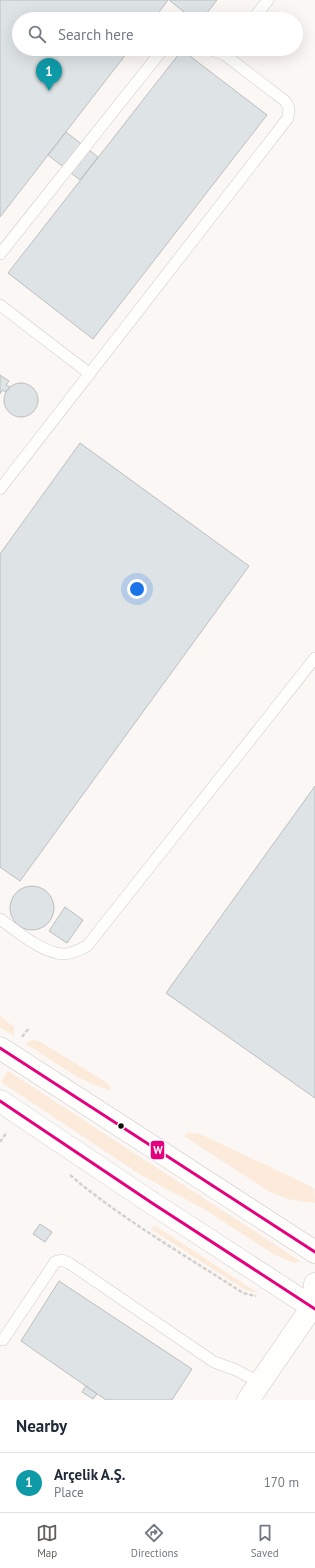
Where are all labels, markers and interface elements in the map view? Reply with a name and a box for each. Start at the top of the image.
search box [12,12,303,56]
icon: search [26,23,48,45]
text: Search here [58,25,134,44]
pin: 1 [36,58,62,91]
your location [127,579,147,599]
unlabelled marker [116,1121,126,1131]
line badge: W [150,1140,165,1160]
text: W [153,1143,163,1157]
text: Nearby [16,1415,67,1437]
text: Arçelik A.Ş. [54,1465,125,1484]
text: 1 [25,1474,33,1491]
text: 170 m [264,1474,299,1491]
text: Place [54,1484,84,1501]
tab: Map [36,1522,58,1560]
tab: Directions [131,1522,178,1560]
tab: Saved [251,1522,279,1560]

